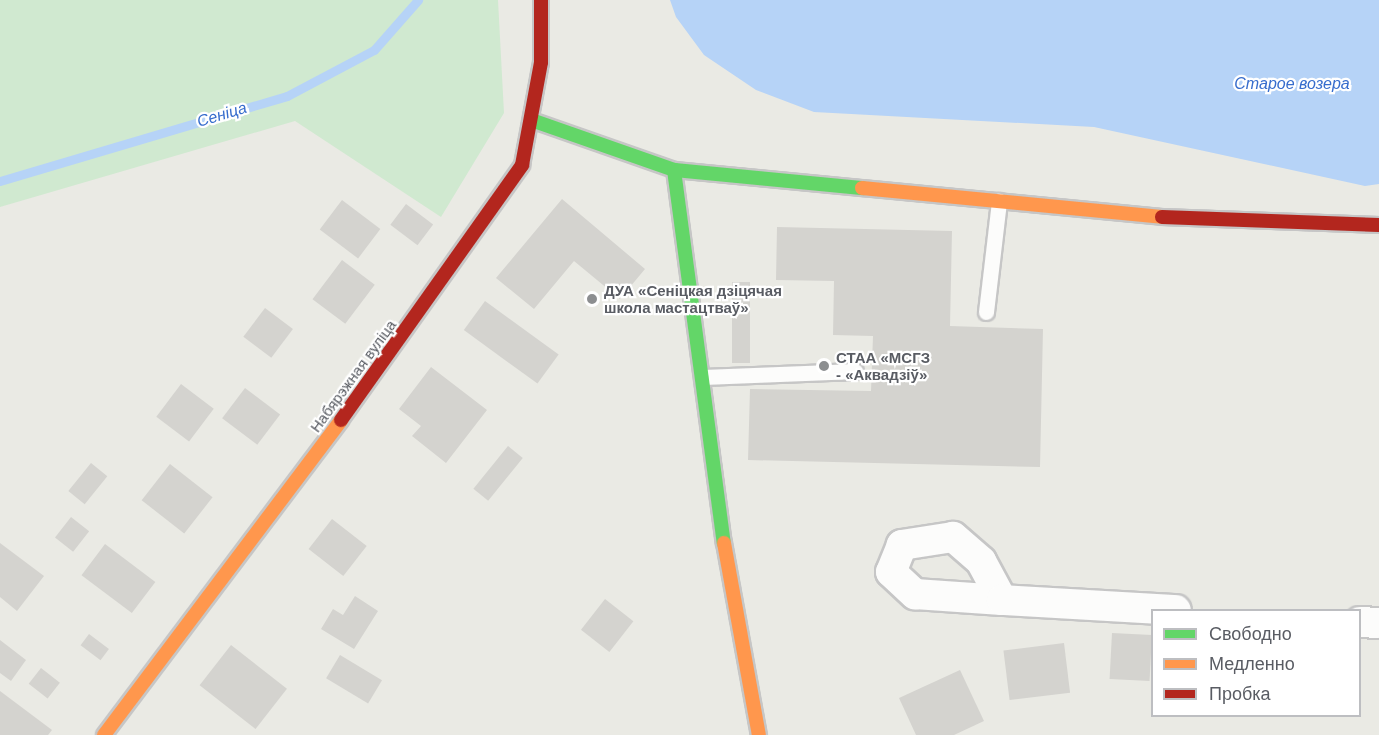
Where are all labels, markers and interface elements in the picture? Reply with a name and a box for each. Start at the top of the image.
water label: Старое возера [1234,74,1350,94]
water label: Сеніца [195,98,249,132]
place label: ДУА «Сеніцкая дзіцячая школа мастацтваў» [604,281,782,316]
marker: ДУА «Сеніцкая дзіцячая школа мастацтваў» [585,292,599,306]
street label: Набярэжная вуліца [306,316,400,436]
place label: СТАА «МСГЗ - «Аквадзіў» [836,348,930,383]
marker: СТАА «МСГЗ - «Аквадзіў» [817,359,831,373]
legend [1151,609,1361,717]
text: Свободно [1209,624,1292,644]
text: Медленно [1209,654,1295,674]
text: Пробка [1209,684,1271,704]

